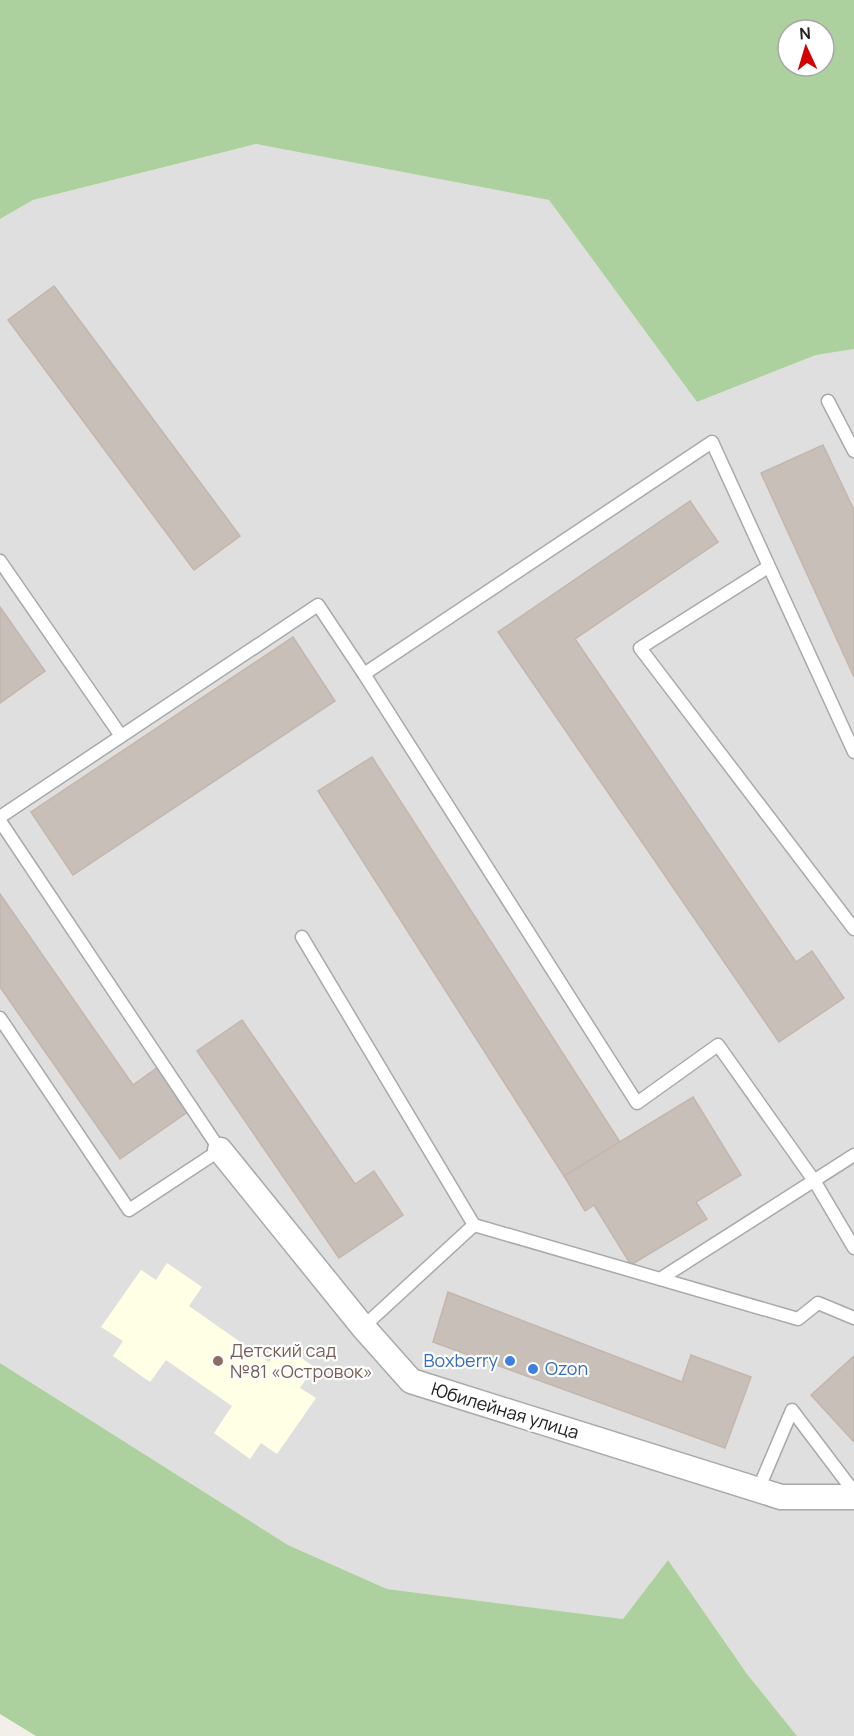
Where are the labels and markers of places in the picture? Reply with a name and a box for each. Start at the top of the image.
place label: Детский сад №81 «Островок» [230,1338,373,1383]
place label: Boxberry [423,1348,498,1372]
marker: Детский сад №81 «Островок» [211,1354,225,1368]
marker: Boxberry [503,1354,517,1368]
place label: Ozon [545,1356,588,1380]
marker: Ozon [526,1362,540,1376]

